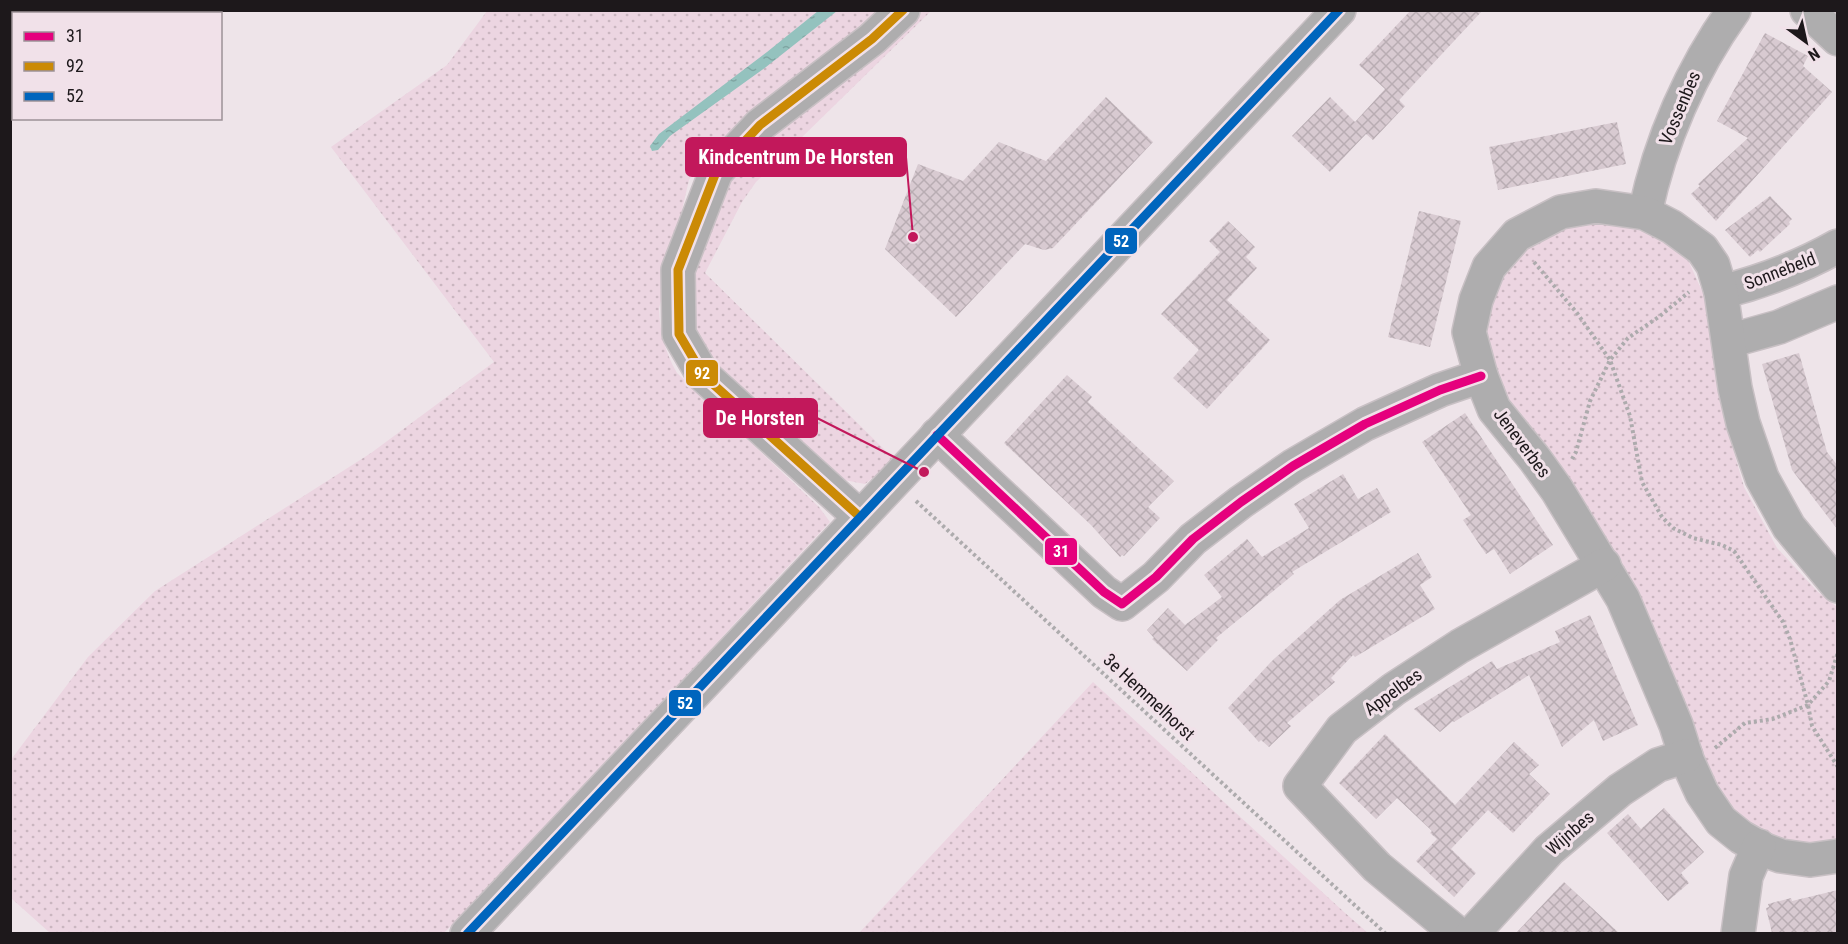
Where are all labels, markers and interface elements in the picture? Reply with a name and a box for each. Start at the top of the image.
legend [12,12,222,120]
north arrow [1776,12,1836,72]
text: 31 [66,25,84,46]
text: N [1805,44,1823,65]
text: 92 [66,55,84,76]
street label: Vossenbes [1655,68,1704,148]
text: 52 [66,85,84,106]
callout: Kindcentrum De Horsten [686,138,906,176]
text: Kindcentrum De Horsten [698,145,894,169]
line badge: 52 [1104,227,1138,255]
text: 52 [1113,232,1129,251]
street label: Sonnebeld [1741,247,1818,294]
line badge: 92 [685,359,719,387]
text: 92 [694,364,710,383]
callout: De Horsten [704,399,817,437]
street label: Jeneverbes [1490,404,1555,481]
text: De Horsten [716,406,804,430]
line badge: 31 [1044,537,1078,566]
text: 31 [1053,542,1069,561]
street label: 3e Hemmelhorst [1099,649,1199,744]
street label: Appelbes [1360,664,1426,720]
line badge: 52 [668,689,702,717]
text: 52 [677,694,693,713]
street label: Wijnbes [1542,806,1598,859]

